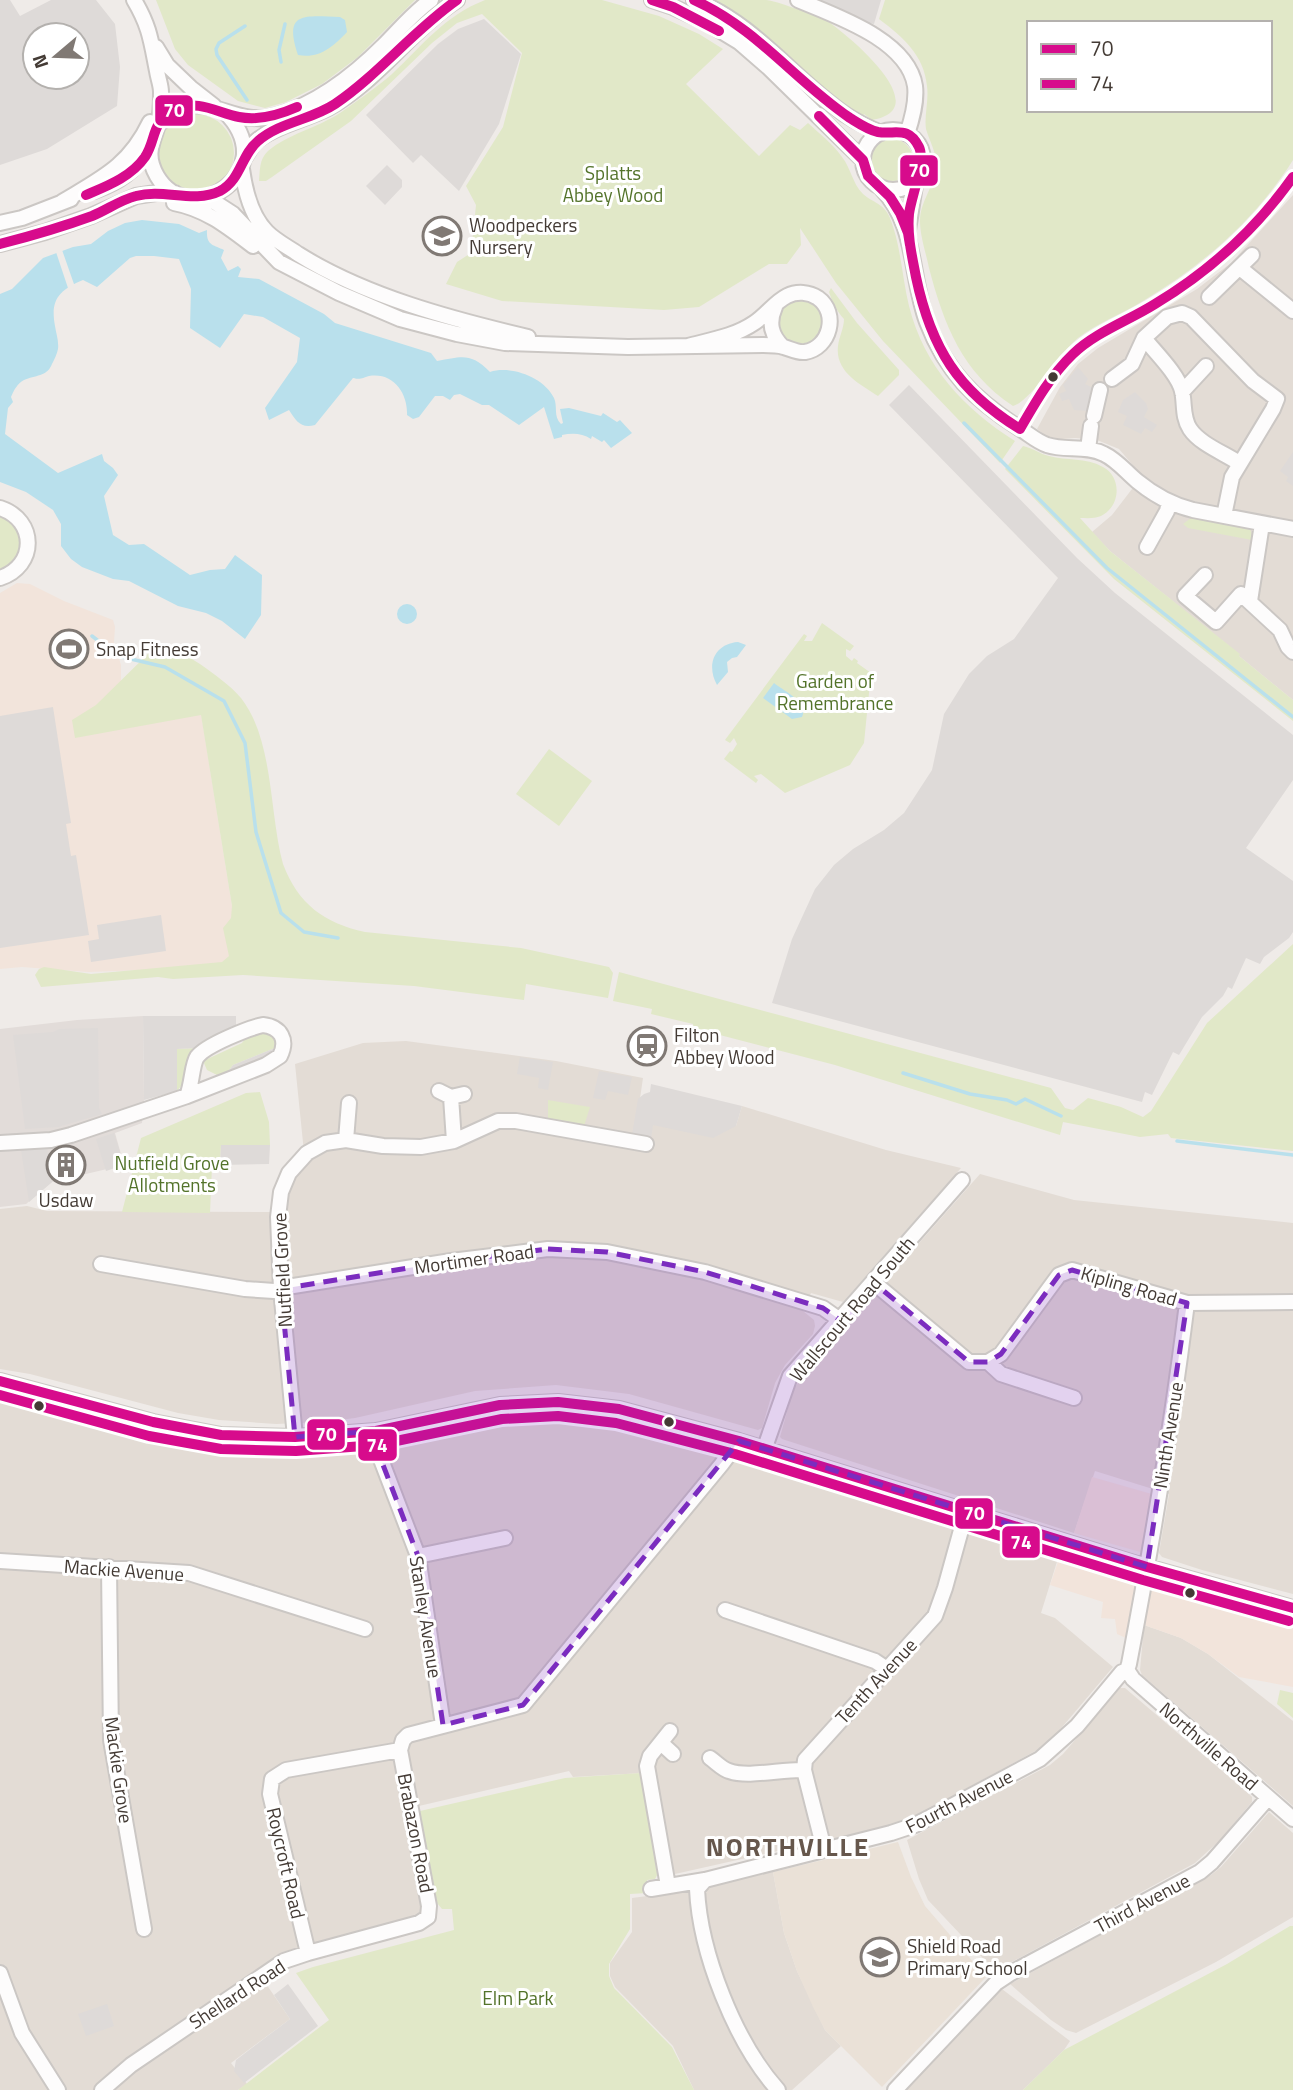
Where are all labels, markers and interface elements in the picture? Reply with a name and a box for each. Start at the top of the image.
north arrow [21,21,91,91]
legend [1027,21,1272,112]
text: 70 [1090,32,1114,64]
text: N [24,51,55,73]
text: 74 [1090,67,1114,99]
line badge: 70 [154,94,194,127]
text: 70 [163,95,185,124]
line badge: 70 [899,154,939,187]
text: 70 [908,155,930,184]
park label: Splatts Abbey Wood [563,158,663,209]
place label: Woodpeckers Nursery [469,210,577,261]
school or university icon: Woodpeckers Nursery [421,215,463,257]
unlabelled marker [1046,370,1060,384]
sports icon: Snap Fitness [48,628,90,670]
place label: Snap Fitness [96,634,199,663]
park label: Garden of Remembrance [777,666,893,717]
place label: Filton Abbey Wood [674,1020,775,1071]
station icon: Filton Abbey Wood [626,1025,668,1067]
building icon: Usdaw [45,1144,87,1186]
park label: Nutfield Grove Allotments [115,1148,229,1199]
place label: Usdaw [38,1185,94,1214]
street label: Nutfield Grove [264,1212,299,1328]
street label: Wallscourt Road South [782,1230,921,1388]
street label: Mortimer Road [412,1236,536,1281]
street label: Kipling Road [1078,1258,1181,1313]
street label: Ninth Avenue [1145,1379,1190,1490]
unlabelled marker [32,1399,46,1413]
unlabelled marker [662,1415,676,1429]
line badge: 70 [306,1418,346,1451]
text: 70 [315,1419,337,1448]
line badge: 74 [357,1428,398,1462]
text: 74 [366,1430,388,1459]
line badge: 70 [954,1497,994,1530]
text: 70 [963,1498,985,1527]
line badge: 74 [1001,1525,1041,1559]
text: 74 [1010,1527,1032,1556]
street label: Mackie Avenue [63,1551,185,1588]
street label: Stanley Avenue [403,1554,450,1680]
unlabelled marker [1183,1586,1197,1600]
street label: Tenth Avenue [828,1631,923,1730]
street label: Northville Road [1153,1694,1265,1797]
street label: Mackie Grove [98,1715,141,1825]
street label: Fourth Avenue [900,1761,1017,1840]
street label: Brabazon Road [391,1771,442,1895]
street label: Roycroft Road [260,1804,313,1921]
district label: NORTHVILLE [706,1827,870,1866]
street label: Third Avenue [1089,1865,1195,1940]
place label: Shield Road Primary School [907,1931,1028,1982]
school or university icon: Shield Road Primary School [859,1936,901,1978]
street label: Shellard Road [183,1951,291,2036]
park label: Elm Park [482,1983,554,2012]

